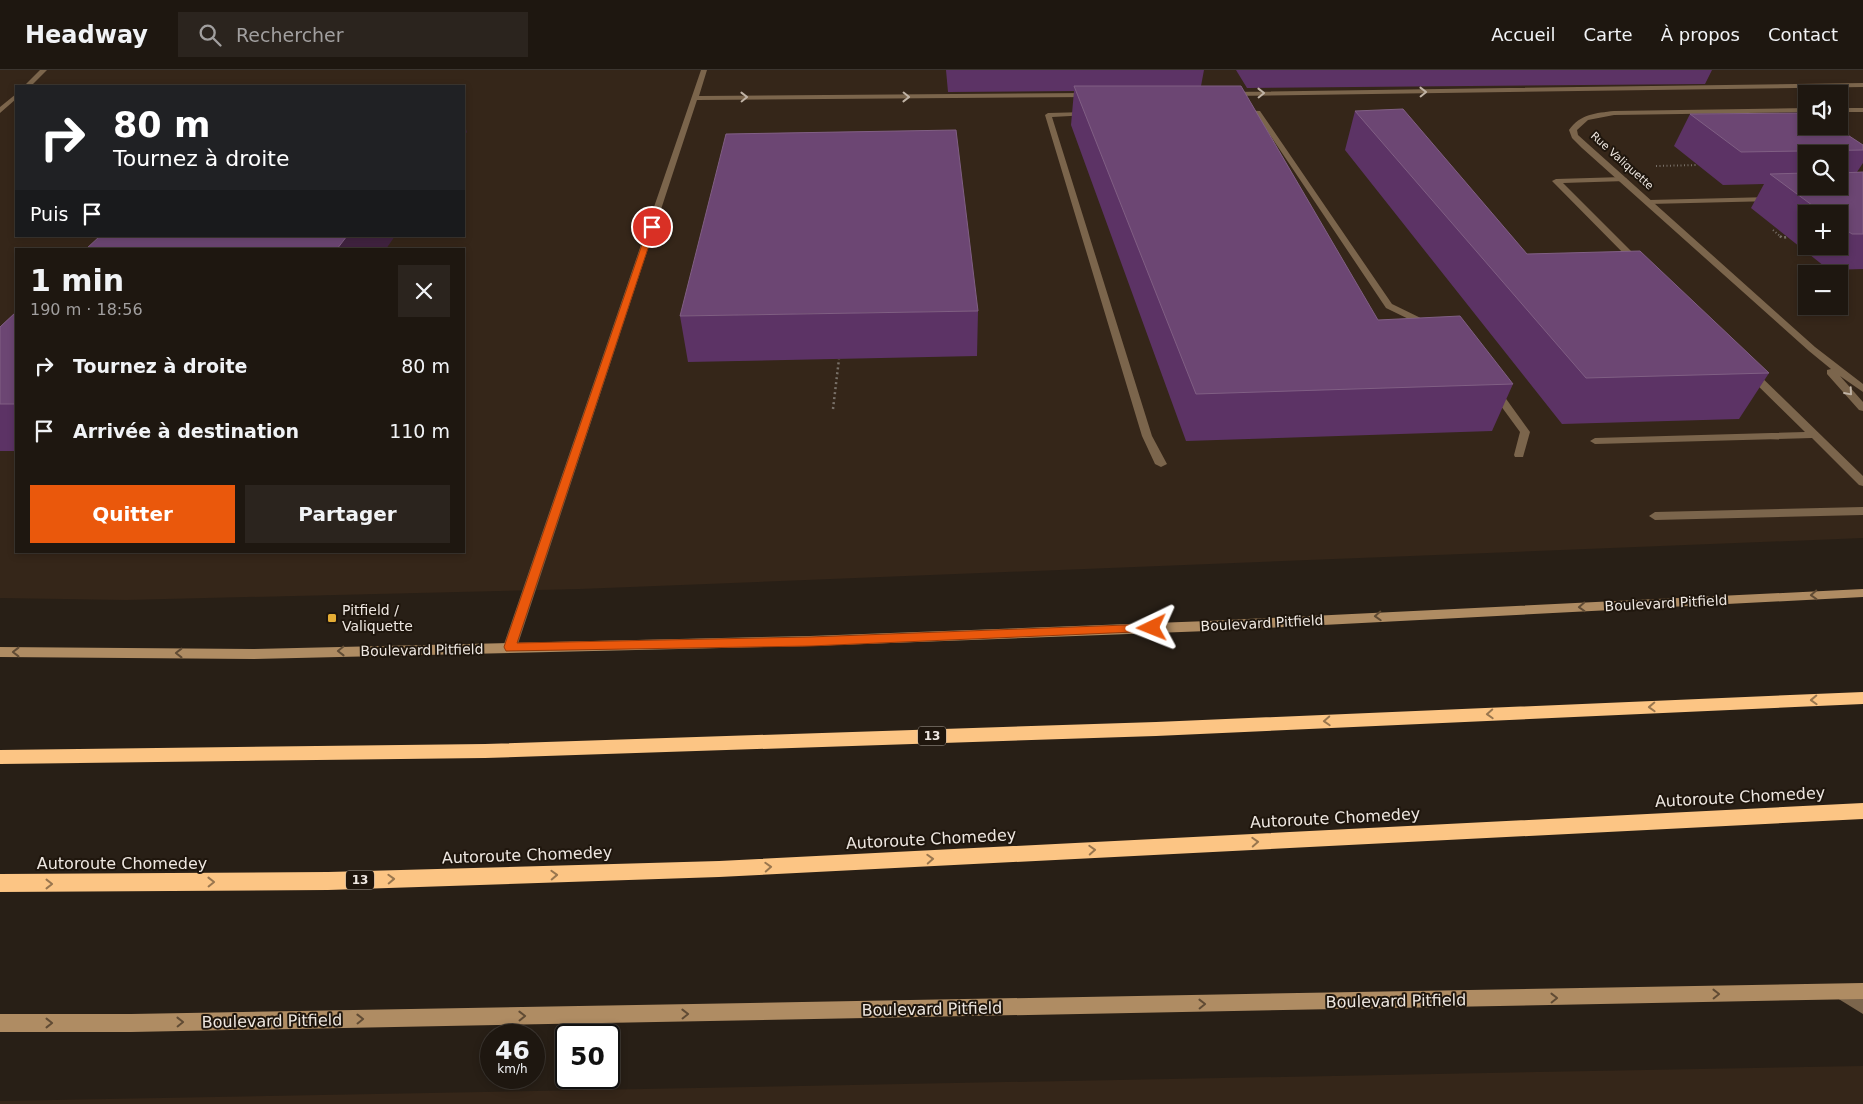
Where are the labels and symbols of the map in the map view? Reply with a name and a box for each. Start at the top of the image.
one-way arrow [1420,86,1428,97]
one-way arrow [1258,88,1265,98]
one-way arrow [740,92,748,103]
one-way arrow [902,92,910,102]
street label: Rue Valiquette [1588,129,1656,193]
pin [631,206,673,248]
one-way arrow [1843,386,1852,395]
one-way arrow [1810,590,1818,601]
street label: Boulevard Pitfield [1604,592,1728,614]
position arrow [1125,601,1177,653]
place label: Pitfield / Valiquette [342,602,413,634]
one-way arrow [1578,602,1586,612]
one-way arrow [1374,611,1382,622]
marker: Pitfield / Valiquette [326,612,338,624]
street label: Boulevard Pitfield [1200,612,1324,634]
street label: Boulevard Pitfield [360,641,484,659]
one-way arrow [337,646,345,657]
one-way arrow [12,647,20,657]
one-way arrow [174,648,182,658]
one-way arrow [1810,695,1818,706]
one-way arrow [1648,702,1656,713]
one-way arrow [1485,709,1493,720]
one-way arrow [1323,716,1331,727]
road number: 13 [918,726,946,746]
street label: Autoroute Chomedey [1654,783,1826,811]
street label: Autoroute Chomedey [1249,804,1421,832]
street label: Autoroute Chomedey [845,825,1017,853]
one-way arrow [1251,837,1259,848]
street label: Autoroute Chomedey [441,843,613,867]
one-way arrow [1089,845,1097,856]
one-way arrow [926,853,934,864]
street label: Autoroute Chomedey [37,854,207,873]
one-way arrow [764,862,772,872]
road number: 13 [346,870,374,890]
one-way arrow [550,870,558,880]
one-way arrow [388,874,395,884]
one-way arrow [208,877,215,887]
one-way arrow [45,879,53,889]
one-way arrow [1712,989,1720,1000]
street label: Boulevard Pitfield [1326,990,1466,1012]
one-way arrow [1550,993,1558,1003]
street label: Boulevard Pitfield [862,998,1002,1020]
one-way arrow [1198,999,1206,1010]
one-way arrow [681,1008,689,1019]
street label: Boulevard Pitfield [202,1010,342,1032]
one-way arrow [518,1011,526,1022]
one-way arrow [356,1014,364,1024]
one-way arrow [176,1017,184,1028]
one-way arrow [45,1018,53,1028]
speed limit sign: 50 [555,1024,620,1089]

